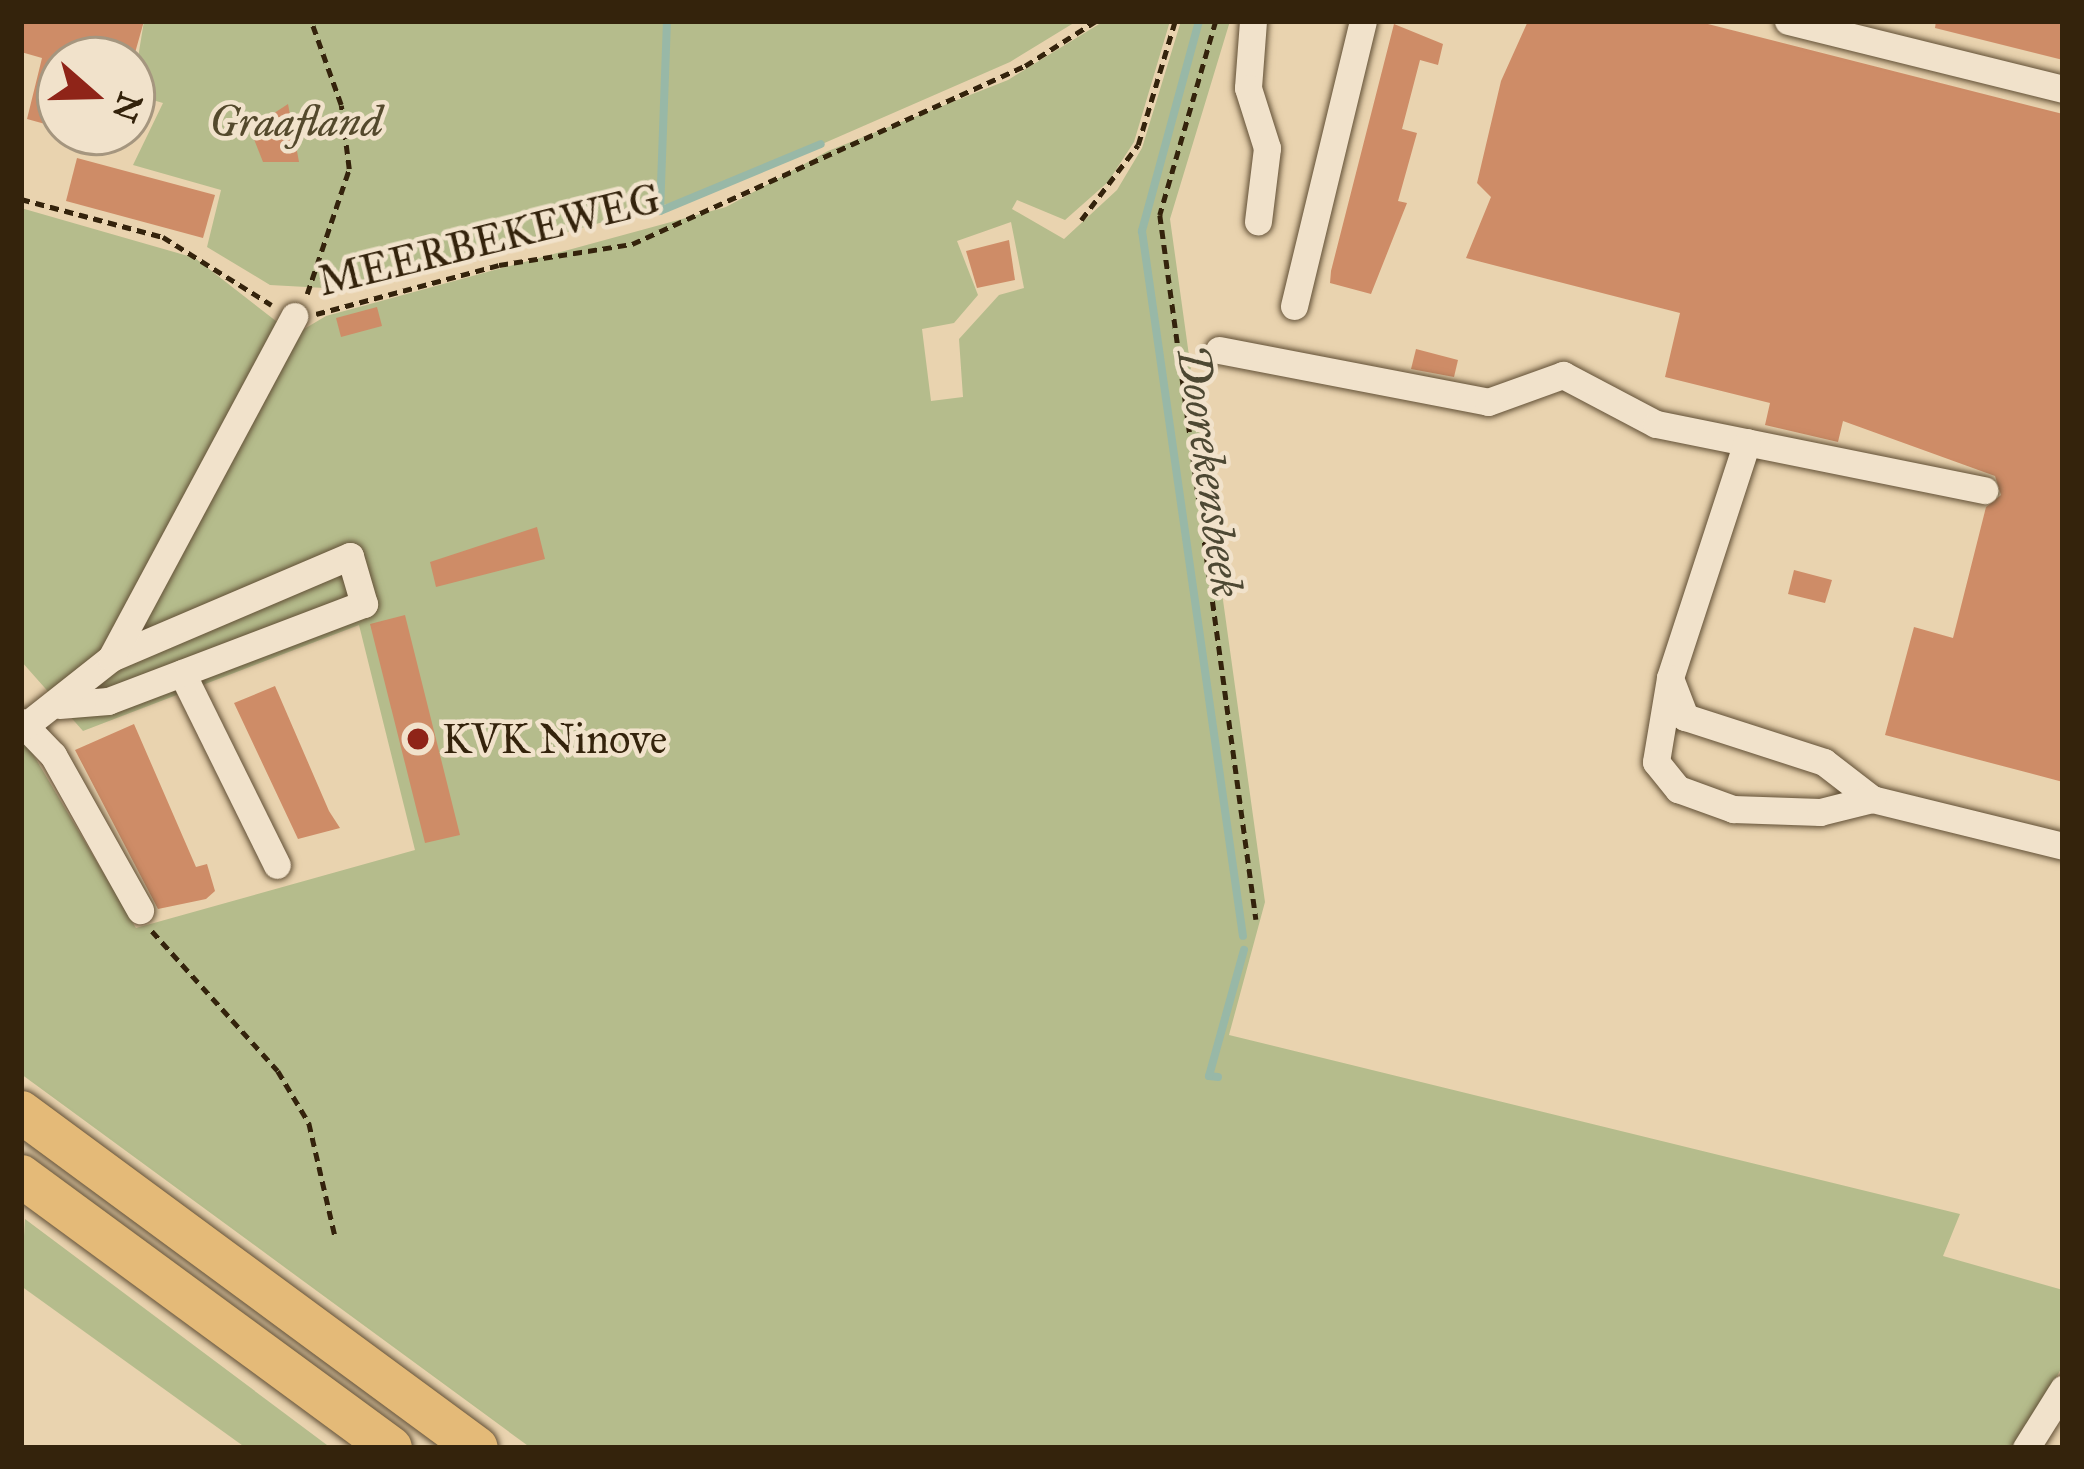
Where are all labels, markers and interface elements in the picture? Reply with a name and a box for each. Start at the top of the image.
north arrow [36,36,156,156]
text: N [103,87,151,127]
park label: Graafland [209,97,383,147]
street label: MEERBEKEWEG [313,173,665,307]
water label: Doorekensbeek [1166,341,1254,601]
place label: KVK Ninove [442,714,667,764]
marker: KVK Ninove [405,726,431,752]

